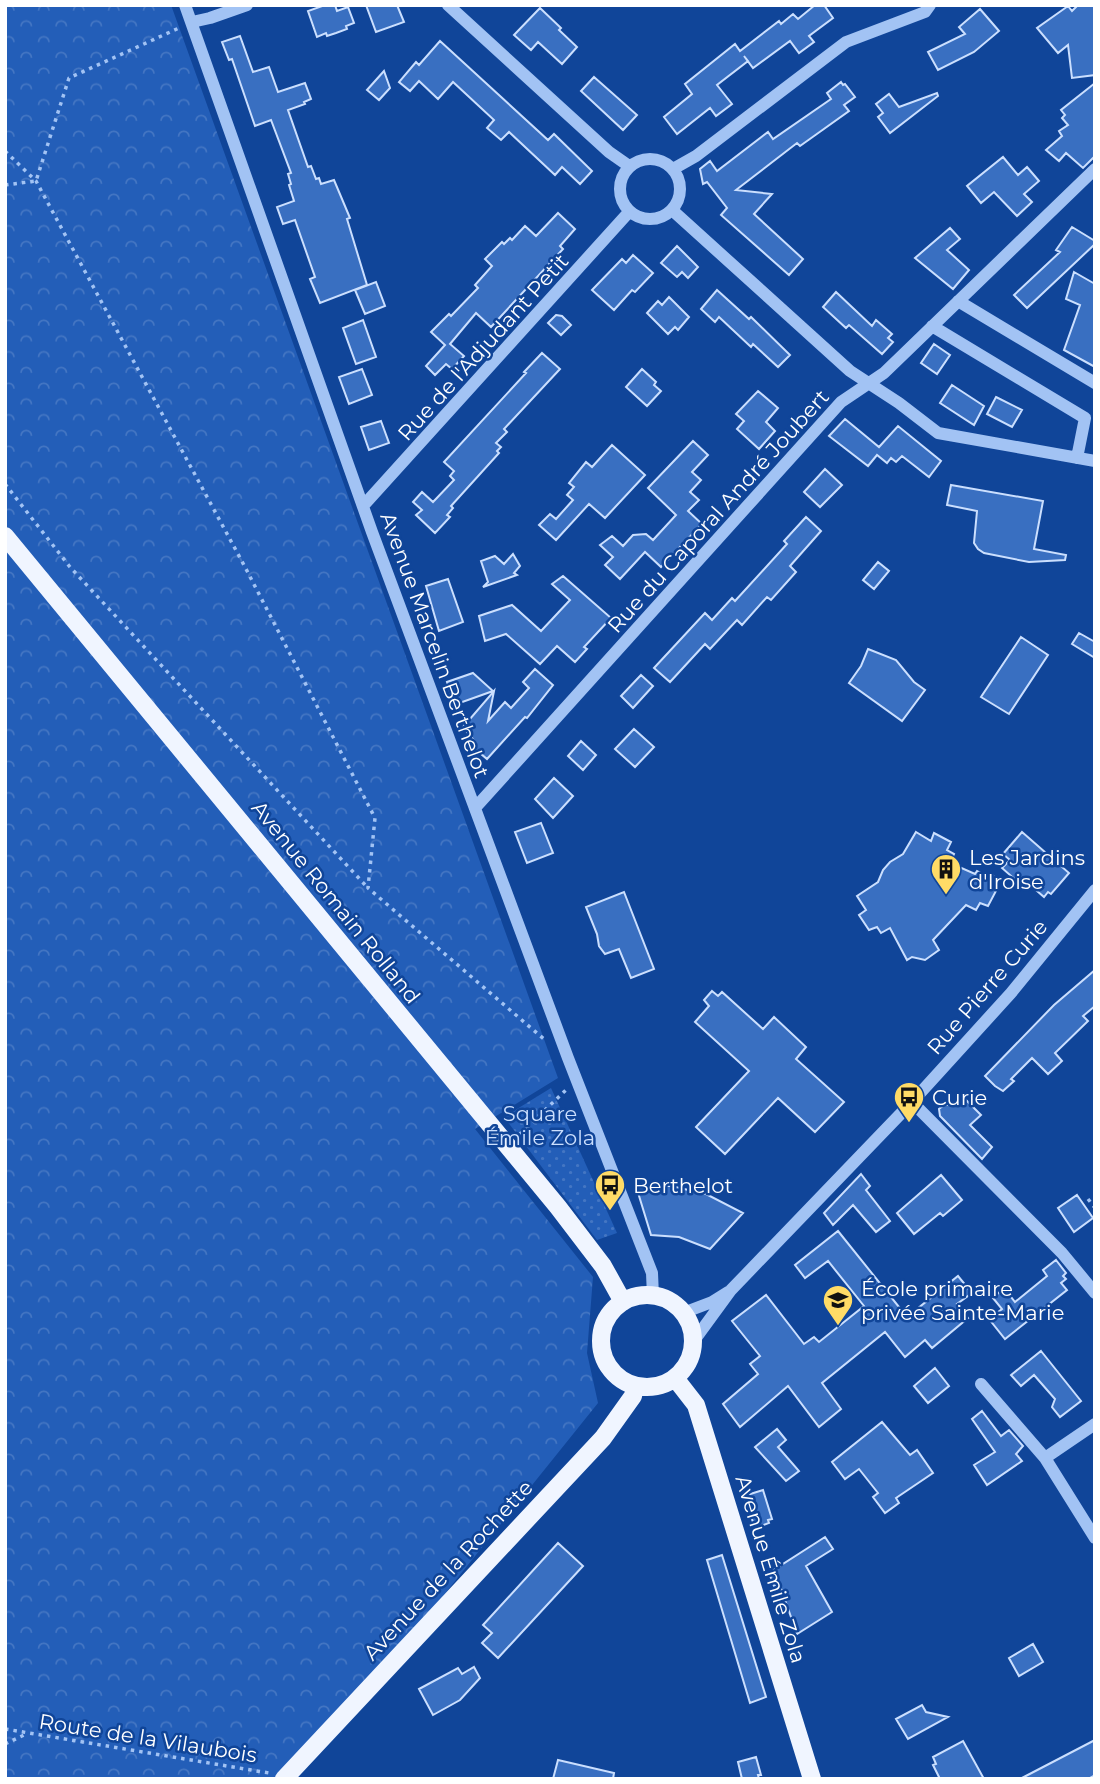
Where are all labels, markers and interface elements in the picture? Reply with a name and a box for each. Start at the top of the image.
street label: Rue de l'Adjudant Petit [392,248,574,446]
street label: Rue du Caporal André Joubert [602,384,834,638]
street label: Avenue Marcelin Berthelot [375,509,495,781]
street label: Avenue Romain Rolland [246,796,426,1008]
place label: Les Jardins d'Iroise [969,845,1085,894]
building icon: Les Jardins d'Iroise [929,852,963,896]
street label: Rue Pierre Curie [922,914,1052,1060]
bus stop icon: Curie [892,1080,926,1124]
place label: Curie [932,1085,987,1110]
park label: Square Émile Zola [485,1101,595,1150]
bus stop icon: Berthelot [593,1168,627,1212]
place label: Berthelot [633,1173,733,1198]
place label: École primaire privée Sainte-Marie [861,1276,1064,1325]
school or university icon: École primaire privée Sainte-Marie [821,1283,855,1327]
street label: Avenue Émile Zola [731,1472,811,1666]
street label: Avenue de la Rochette [358,1475,538,1665]
street label: Route de la Vilaubois [37,1708,259,1768]

